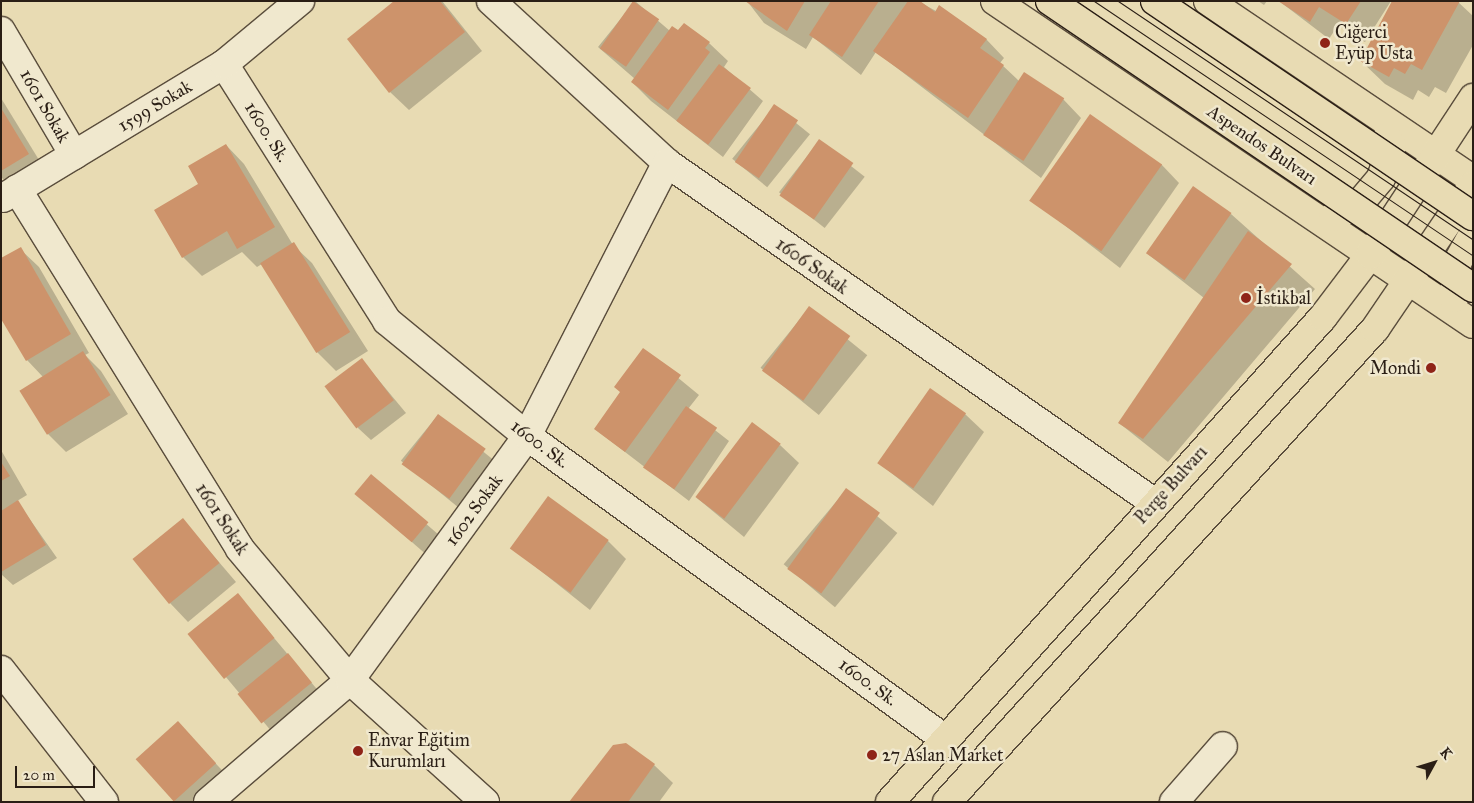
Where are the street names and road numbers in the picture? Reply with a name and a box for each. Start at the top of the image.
street label: 1601 Sokak [15,65,75,147]
street label: 1599 Sokak [114,76,196,136]
street label: 1600. Sk. [240,98,294,166]
street label: Aspendos Bulvarı [1203,100,1321,190]
street label: 1606 Sokak [772,233,852,299]
street label: 1600. Sk. [507,415,573,473]
street label: Perge Bulvarı [1130,441,1212,529]
street label: 1602 Sokak [441,470,507,550]
street label: 1601 Sokak [191,479,253,559]
street label: 1600. Sk. [834,653,902,711]

